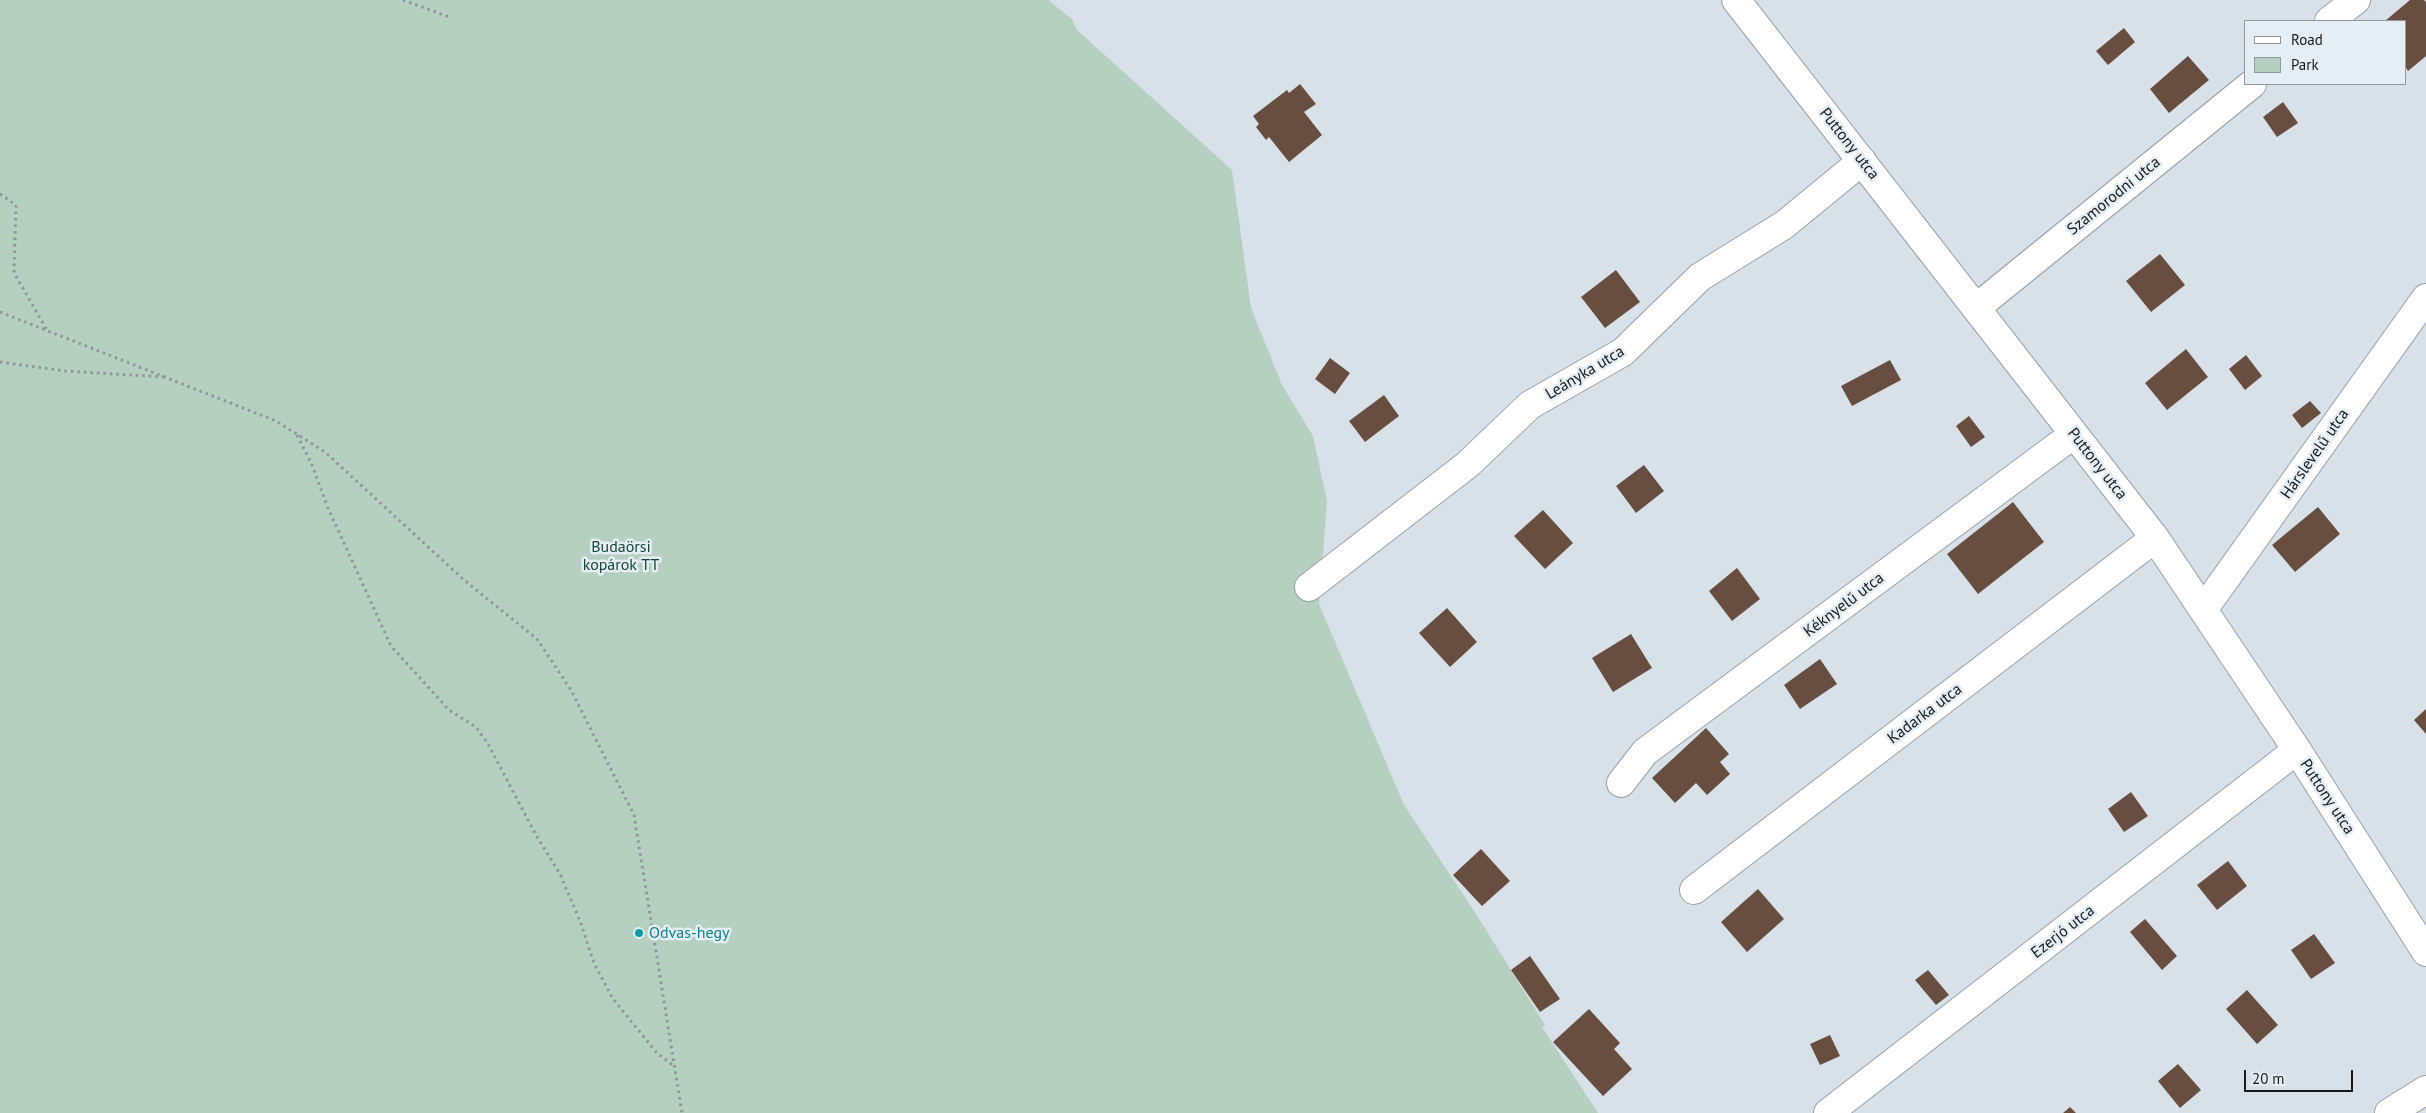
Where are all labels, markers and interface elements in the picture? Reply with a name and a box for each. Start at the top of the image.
legend [2244,20,2406,85]
text: Road [2291,30,2323,49]
text: Park [2291,55,2319,74]
street label: Puttony utca [1815,104,1883,184]
street label: Szamorodni utca [2064,153,2164,239]
street label: Leányka utca [1542,342,1628,404]
street label: Hárslevelű utca [2277,405,2353,503]
street label: Puttony utca [2063,424,2131,504]
park label: Budaörsi kopárok TT [583,537,659,575]
street label: Kéknyelű utca [1800,569,1888,641]
street label: Kadarka utca [1884,680,1966,748]
street label: Puttony utca [2296,756,2358,838]
street label: Ezerjó utca [2027,901,2099,963]
place label: Odvas-hegy [649,923,729,943]
marker: Odvas-hegy [633,927,645,939]
scale bar [2246,1060,2355,1092]
text: 20 m [2252,1069,2285,1088]

